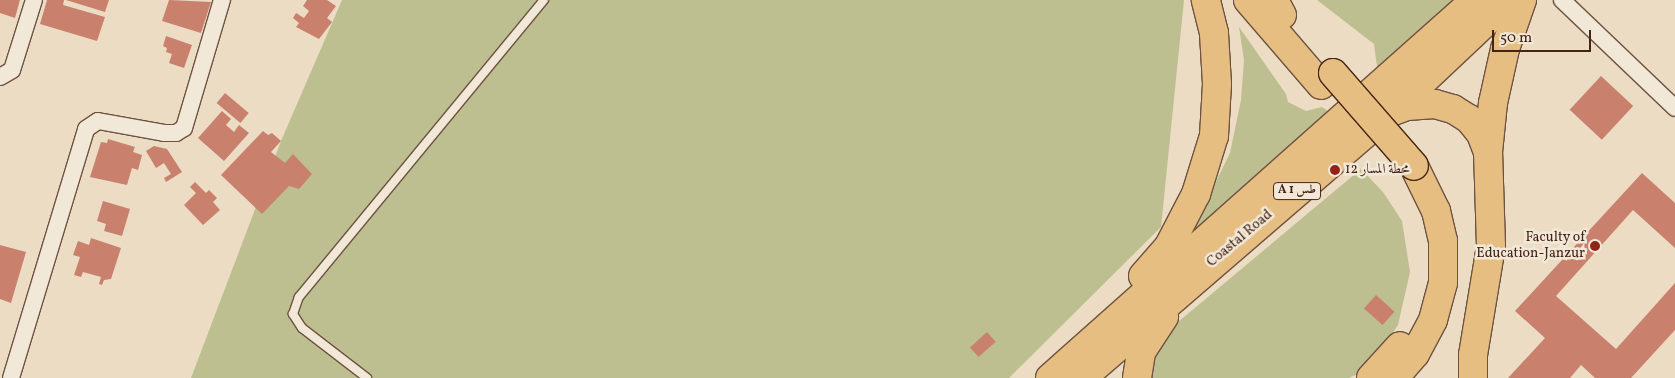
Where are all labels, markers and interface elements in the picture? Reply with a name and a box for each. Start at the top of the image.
scale bar [1495,20,1594,52]
text: 50 m [1500,28,1532,49]
place label: محطة المسار 12 [1345,162,1410,178]
marker: محطة المسار 12 [1329,164,1341,176]
road number: A 1 طس [1272,182,1322,200]
street label: Coastal Road [1204,207,1276,271]
place label: Faculty of Education-Janzur [1476,230,1585,262]
marker: Faculty of Education-Janzur [1589,240,1601,252]

